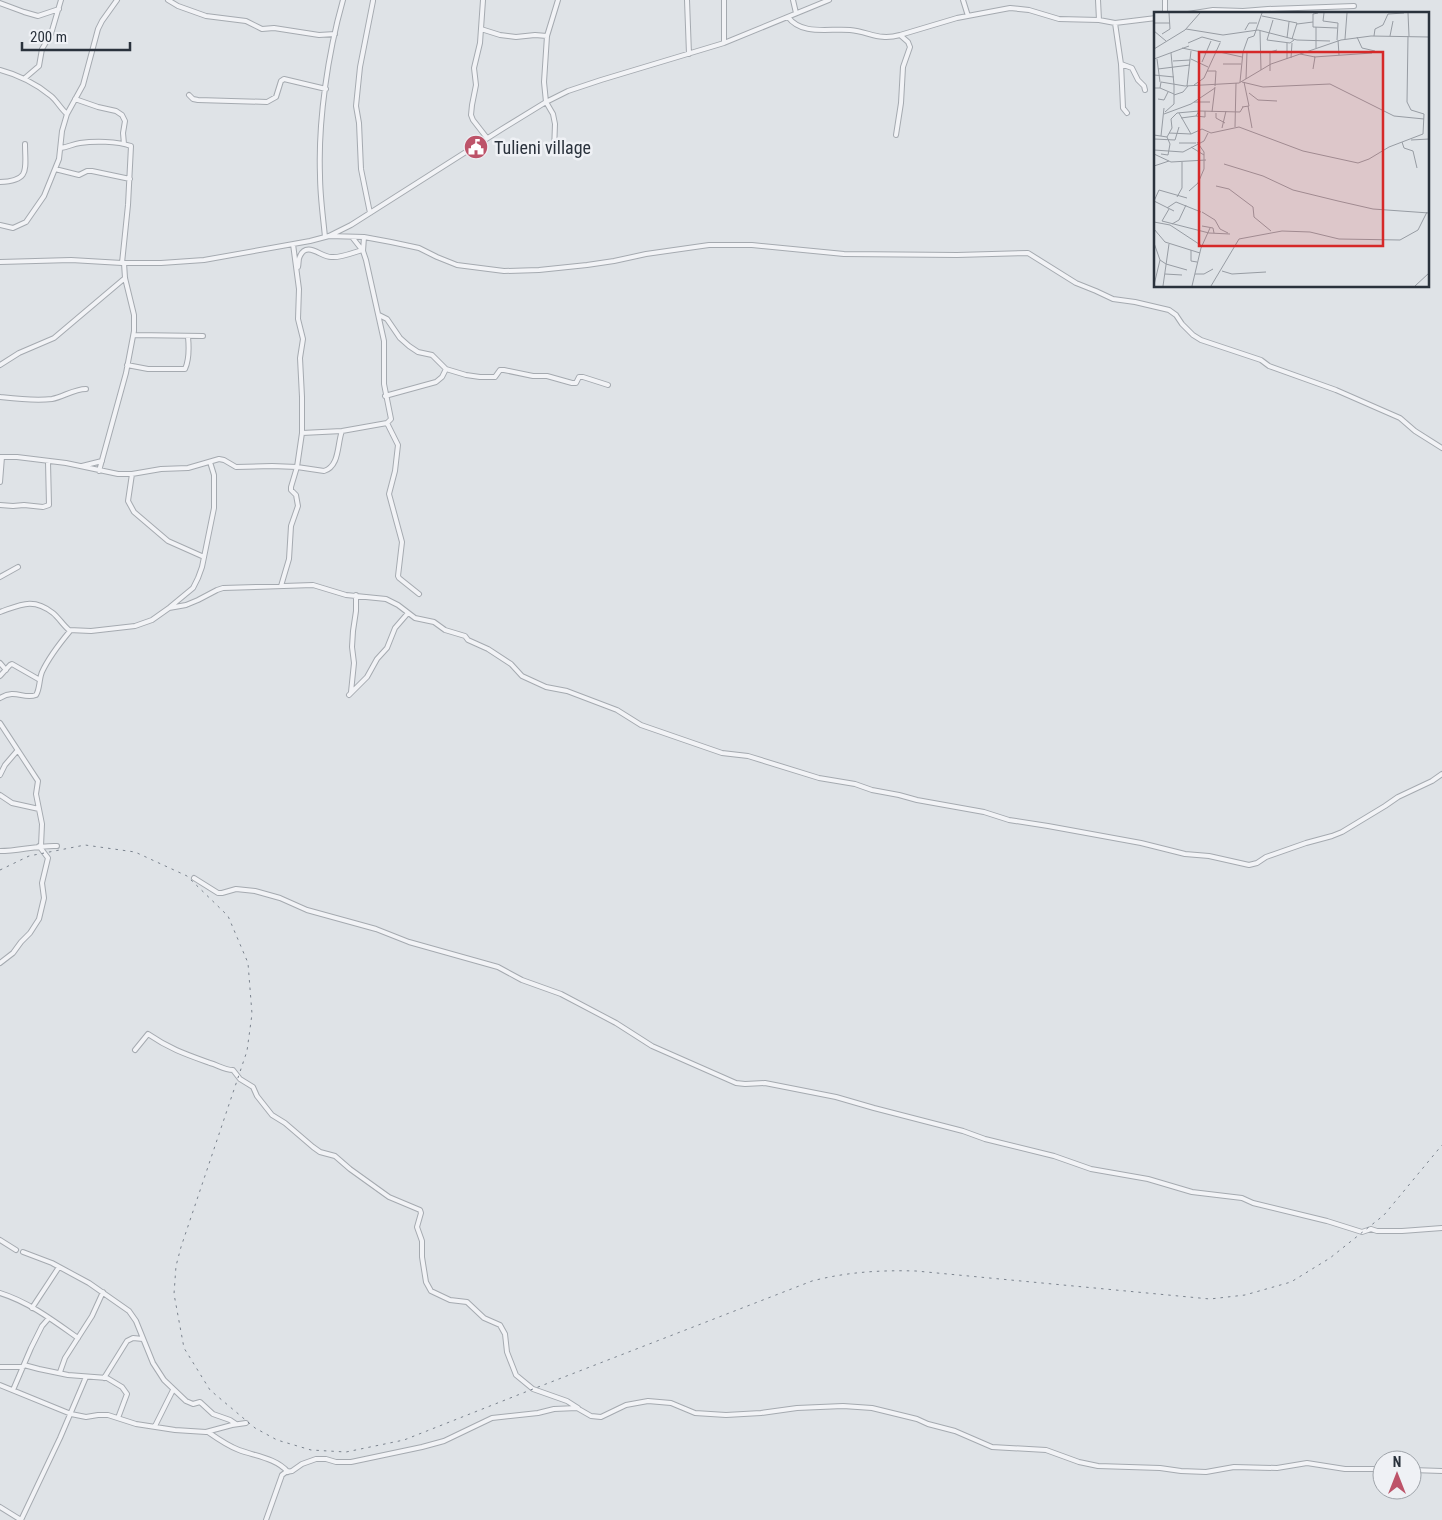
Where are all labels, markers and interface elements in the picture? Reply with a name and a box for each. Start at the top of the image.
inset map [1154,12,1430,288]
scale bar [22,20,130,52]
text: 200 m [30,28,67,46]
public building icon: Tulieni village [463,134,489,160]
place label: Tulieni village [494,137,591,158]
north arrow [1372,1450,1422,1500]
text: N [1393,1454,1401,1470]

